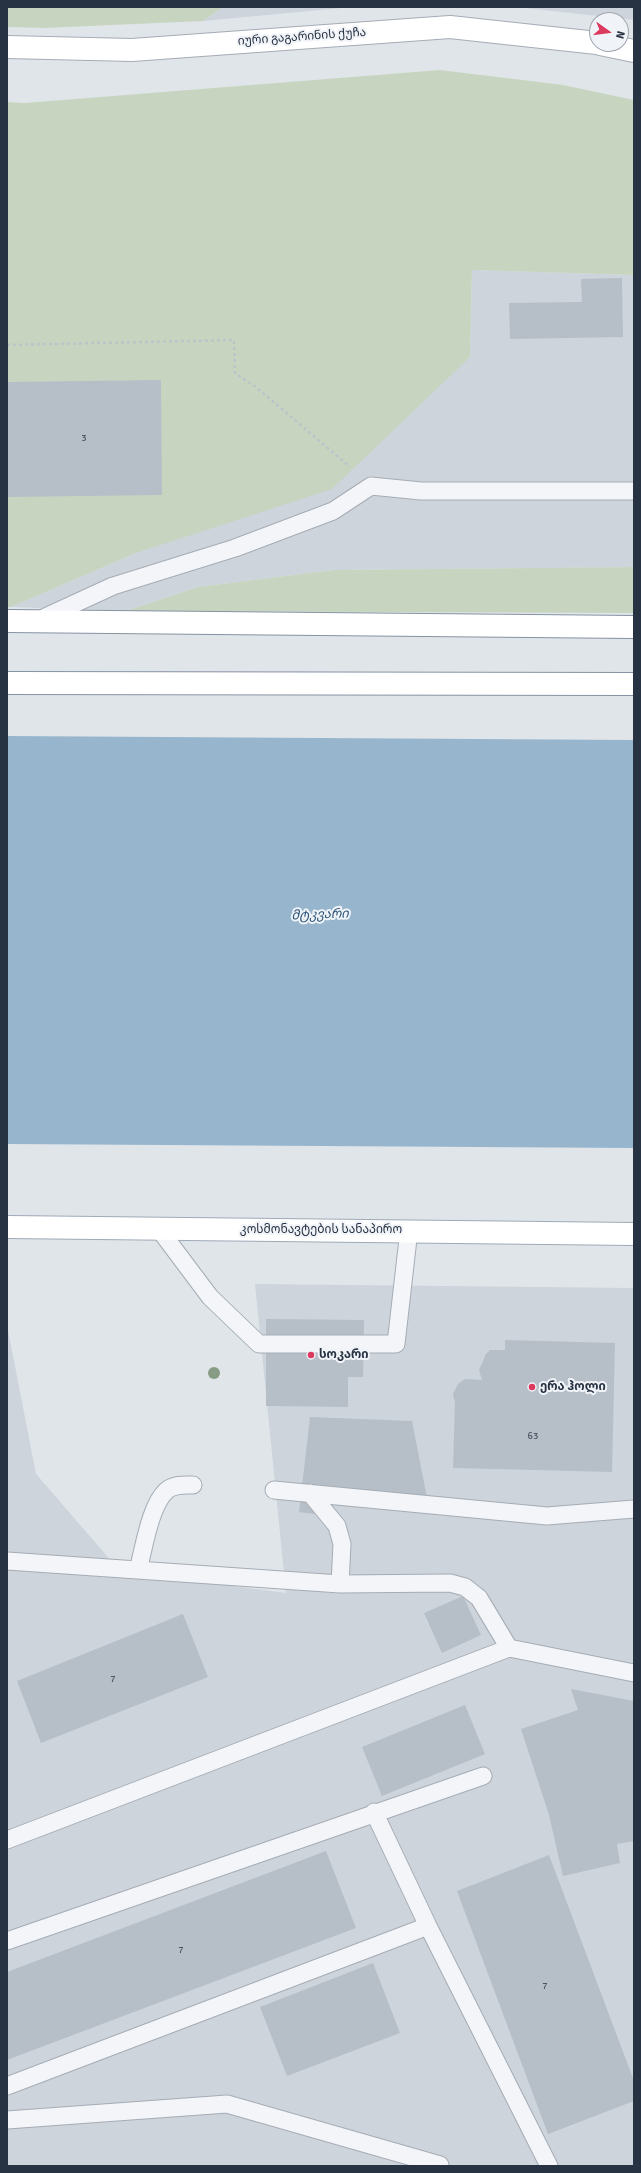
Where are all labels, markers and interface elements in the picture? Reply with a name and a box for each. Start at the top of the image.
north arrow [589,12,629,52]
street label: იური გაგარინის ქუჩა [237,25,367,49]
text: N [613,29,627,40]
house number: 3 [81,432,87,444]
water label: მტკვარი [291,906,349,924]
street label: კოსმონავტების სანაპირო [240,1223,402,1237]
place label: სოკარი [319,1348,369,1362]
marker: სოკარი [306,1350,316,1360]
place label: ერა ჰოლი [540,1380,606,1394]
marker: ერა ჰოლი [527,1382,537,1392]
house number: 63 [528,1430,538,1442]
house number: 7 [110,1673,116,1685]
house number: 7 [178,1944,184,1956]
house number: 7 [542,1980,548,1992]

